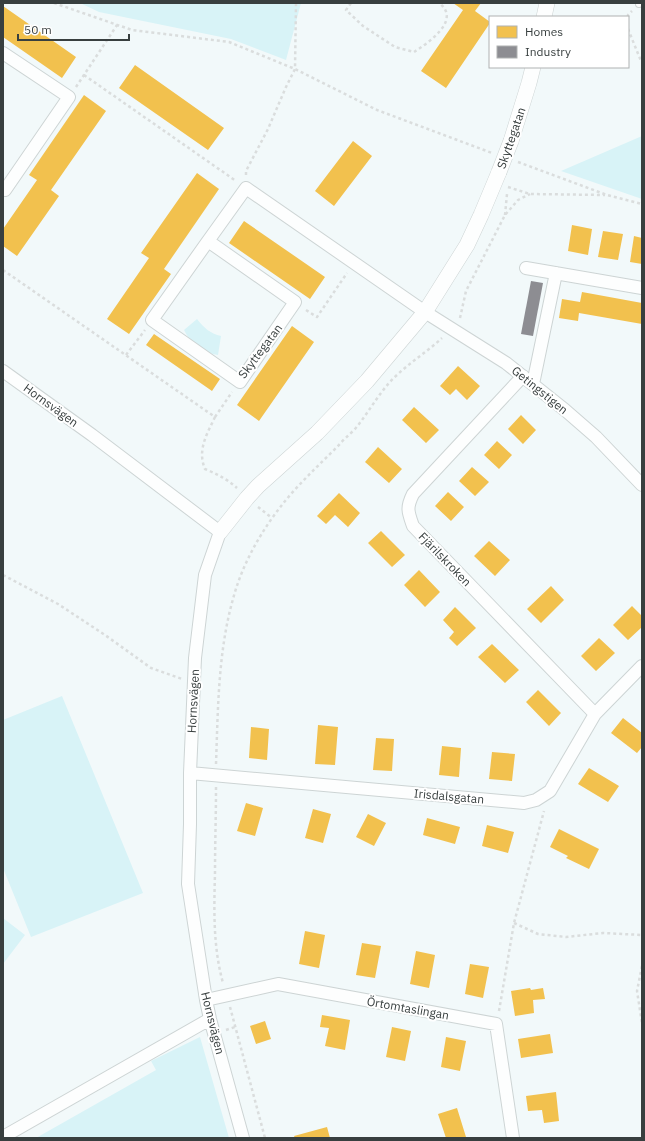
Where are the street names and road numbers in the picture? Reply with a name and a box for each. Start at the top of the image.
street label: Skyttegatan [493,105,529,171]
street label: Skyttegatan [235,321,285,381]
street label: Getingstigen [509,363,571,417]
street label: Hornsvägen [21,380,81,430]
street label: Fjärilskroken [415,529,475,589]
street label: Hornsvägen [184,669,202,733]
street label: Irisdalsgatan [413,785,485,807]
street label: Hornsvägen [198,990,228,1056]
street label: Örtomtaslingan [366,993,450,1023]

